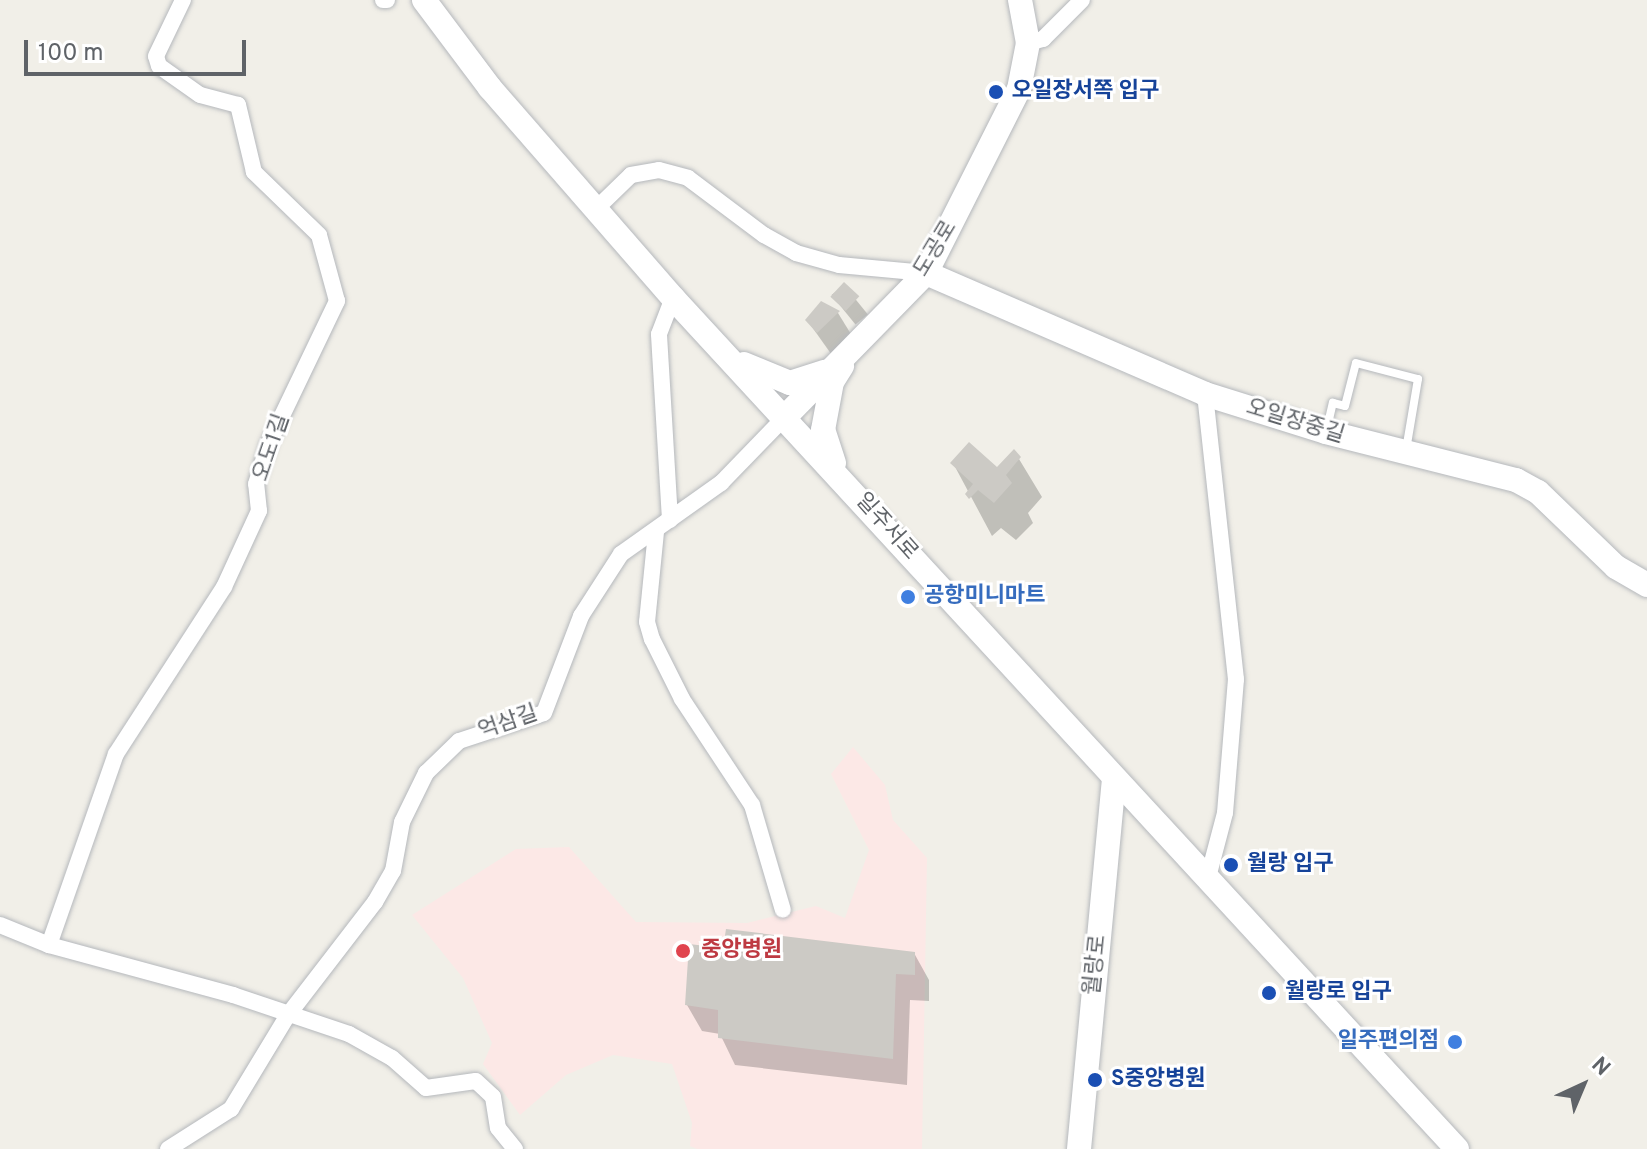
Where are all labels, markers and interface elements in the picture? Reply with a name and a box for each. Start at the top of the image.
scale bar [28,24,250,74]
text: 100 m [38,39,104,69]
place label: 오일장서쪽 입구 [1012,79,1159,105]
marker: 오일장서쪽 입구 [987,83,1005,101]
street label: 도공로 [909,216,963,282]
street label: 오일장중길 [1243,395,1347,449]
street label: 오도1길 [248,411,296,485]
street label: 일주서로 [849,488,923,566]
place label: 공항미니마트 [924,584,1045,610]
marker: 공항미니마트 [899,588,917,606]
street label: 억삼길 [475,701,541,745]
place label: 월랑 입구 [1247,852,1333,878]
marker: 월랑 입구 [1222,856,1240,874]
street label: 월랑로 [1080,933,1112,997]
place label: 중앙병원 [701,938,782,964]
marker: 중앙병원 [672,940,694,962]
place label: 월랑로 입구 [1285,980,1392,1006]
marker: 월랑로 입구 [1260,984,1278,1002]
place label: 일주편의점 [1338,1029,1439,1055]
marker: 일주편의점 [1446,1033,1464,1051]
north arrow [1543,1045,1623,1125]
text: N [1585,1052,1615,1083]
place label: S중앙병원 [1111,1067,1205,1093]
marker: S중앙병원 [1086,1071,1104,1089]

